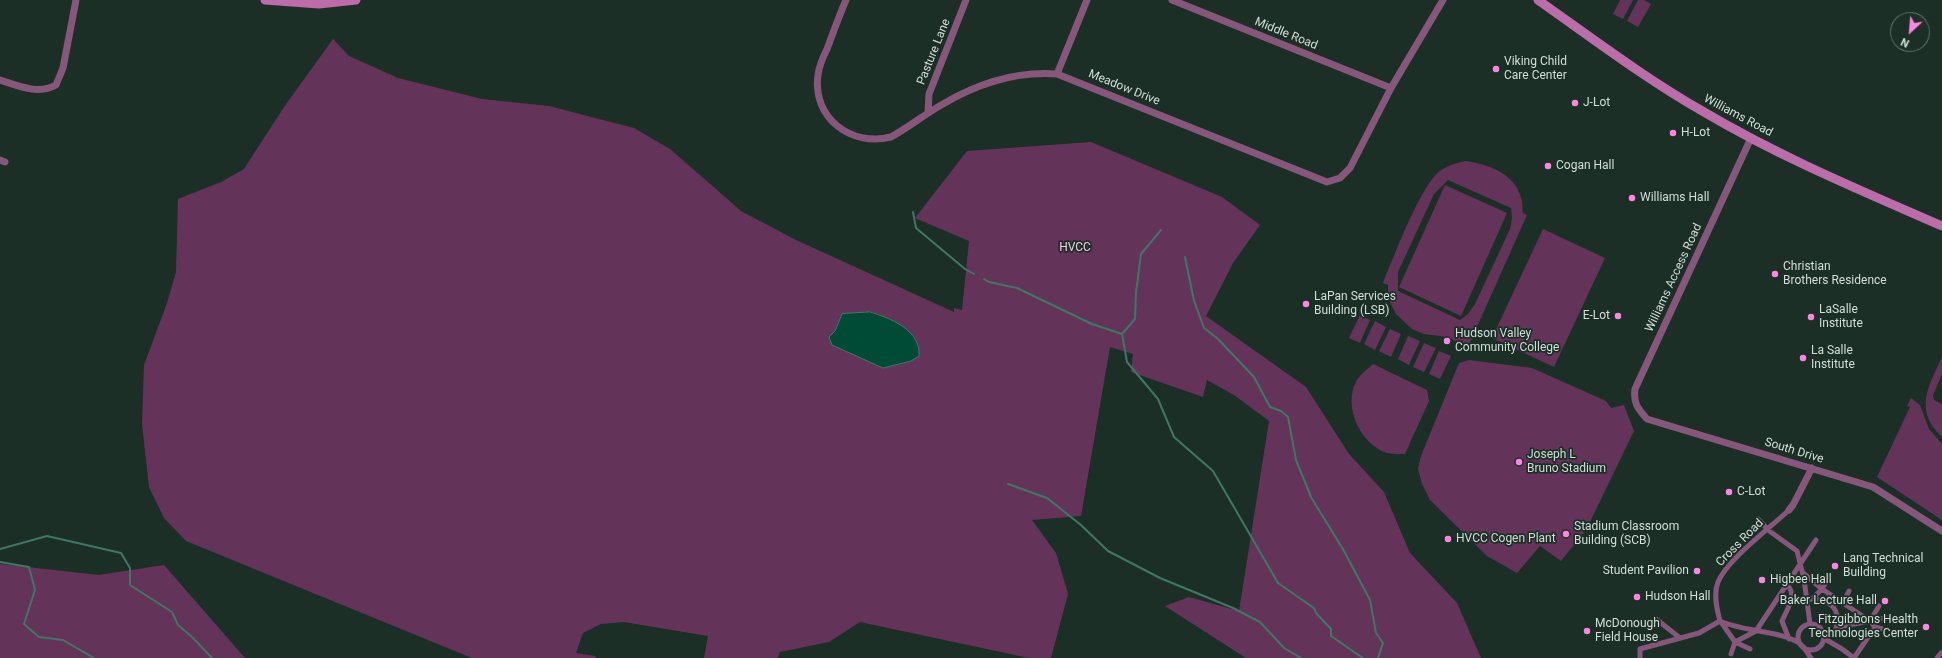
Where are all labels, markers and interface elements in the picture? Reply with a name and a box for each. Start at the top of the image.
north arrow [1890,12,1930,52]
street label: Middle Road [1252,15,1320,53]
street label: Pasture Lane [914,17,954,87]
text: N [1899,35,1911,50]
place label: Viking Child Care Center [1504,55,1567,83]
marker: Viking Child Care Center [1491,64,1501,74]
street label: Meadow Drive [1086,67,1162,109]
street label: Williams Road [1701,92,1775,140]
place label: J-Lot [1583,96,1610,110]
marker: J-Lot [1570,98,1580,108]
place label: H-Lot [1681,126,1710,140]
marker: H-Lot [1668,128,1678,138]
place label: Cogan Hall [1556,159,1614,173]
marker: Cogan Hall [1543,161,1553,171]
place label: Williams Hall [1640,191,1709,205]
marker: Williams Hall [1627,193,1637,203]
street label: Williams Access Road [1643,221,1705,335]
park label: HVCC [1059,241,1091,255]
place label: Christian Brothers Residence [1783,260,1887,288]
marker: Christian Brothers Residence [1770,269,1780,279]
place label: LaPan Services Building (LSB) [1314,290,1396,318]
marker: LaPan Services Building (LSB) [1301,299,1311,309]
place label: LaSalle Institute [1819,303,1863,331]
place label: E-Lot [1583,309,1610,323]
marker: E-Lot [1613,311,1623,321]
marker: LaSalle Institute [1806,312,1816,322]
place label: Hudson Valley Community College [1455,327,1559,355]
marker: Hudson Valley Community College [1442,336,1452,346]
place label: La Salle Institute [1811,344,1855,372]
marker: La Salle Institute [1798,353,1808,363]
street label: South Drive [1763,435,1825,467]
place label: Joseph L Bruno Stadium [1527,448,1606,476]
marker: Joseph L Bruno Stadium [1514,457,1524,467]
place label: C-Lot [1737,485,1765,499]
marker: C-Lot [1724,487,1734,497]
street label: Cross Road [1713,516,1767,570]
place label: Stadium Classroom Building (SCB) [1574,520,1679,548]
marker: Stadium Classroom Building (SCB) [1561,529,1571,539]
place label: HVCC Cogen Plant [1456,532,1556,546]
marker: HVCC Cogen Plant [1443,534,1453,544]
place label: Lang Technical Building [1843,552,1923,580]
marker: Lang Technical Building [1830,561,1840,571]
place label: Student Pavilion [1603,564,1689,578]
marker: Student Pavilion [1692,566,1702,576]
place label: Higbee Hall [1770,573,1832,587]
marker: Higbee Hall [1757,575,1767,585]
place label: Hudson Hall [1645,590,1711,604]
marker: Hudson Hall [1632,592,1642,602]
place label: Baker Lecture Hall [1780,594,1877,608]
marker: Baker Lecture Hall [1880,596,1890,606]
place label: Fitzgibbons Health Technologies Center [1809,613,1918,641]
place label: McDonough Field House [1595,617,1660,645]
marker: Fitzgibbons Health Technologies Center [1921,622,1931,632]
marker: McDonough Field House [1582,626,1592,636]

